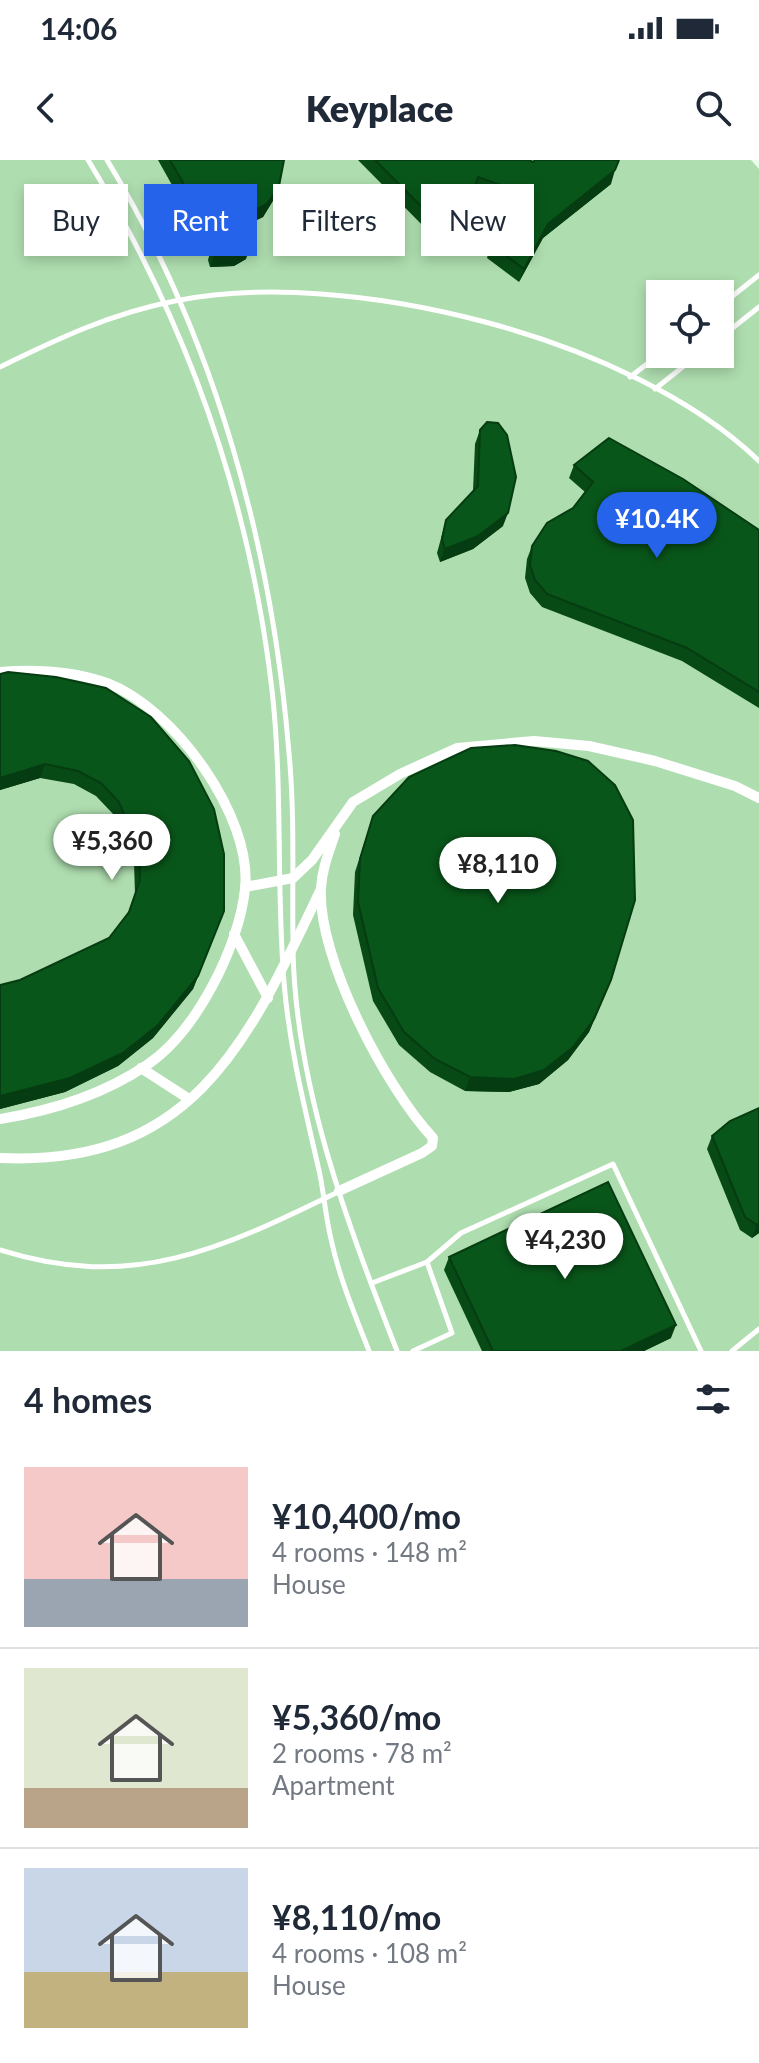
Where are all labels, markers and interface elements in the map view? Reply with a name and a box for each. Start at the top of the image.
text: 14:06 [40,10,117,46]
icon: back [24,86,68,130]
text: Keyplace [306,86,453,130]
icon: search [691,86,735,130]
chip: Buy [24,184,128,256]
chip: Rent [144,184,257,256]
chip: Filters [273,184,405,256]
chip: New [421,184,534,256]
map controls [646,280,734,368]
button: locate [646,280,734,368]
pin: ¥10.4K [592,492,722,560]
text: ¥10.4K [615,502,699,534]
pin: ¥5,360 [47,814,177,882]
text: ¥5,360 [71,824,153,856]
pin: ¥8,110 [433,837,563,905]
text: ¥8,110 [457,847,539,879]
pin: ¥4,230 [500,1213,630,1281]
text: ¥4,230 [524,1223,606,1255]
icon: filters [691,1377,735,1421]
text: 4 homes [24,1379,152,1420]
text: ¥10,400/mo [272,1495,461,1536]
icon: home [88,1499,184,1595]
text: 4 rooms · 148 m² [272,1536,467,1568]
text: House [272,1568,346,1600]
text: ¥5,360/mo [272,1696,441,1737]
icon: home [88,1700,184,1796]
text: 2 rooms · 78 m² [272,1737,452,1769]
text: Apartment [272,1769,395,1801]
text: ¥8,110/mo [272,1896,441,1937]
icon: home [88,1900,184,1996]
text: 4 rooms · 108 m² [272,1937,467,1969]
text: House [272,1969,346,2001]

